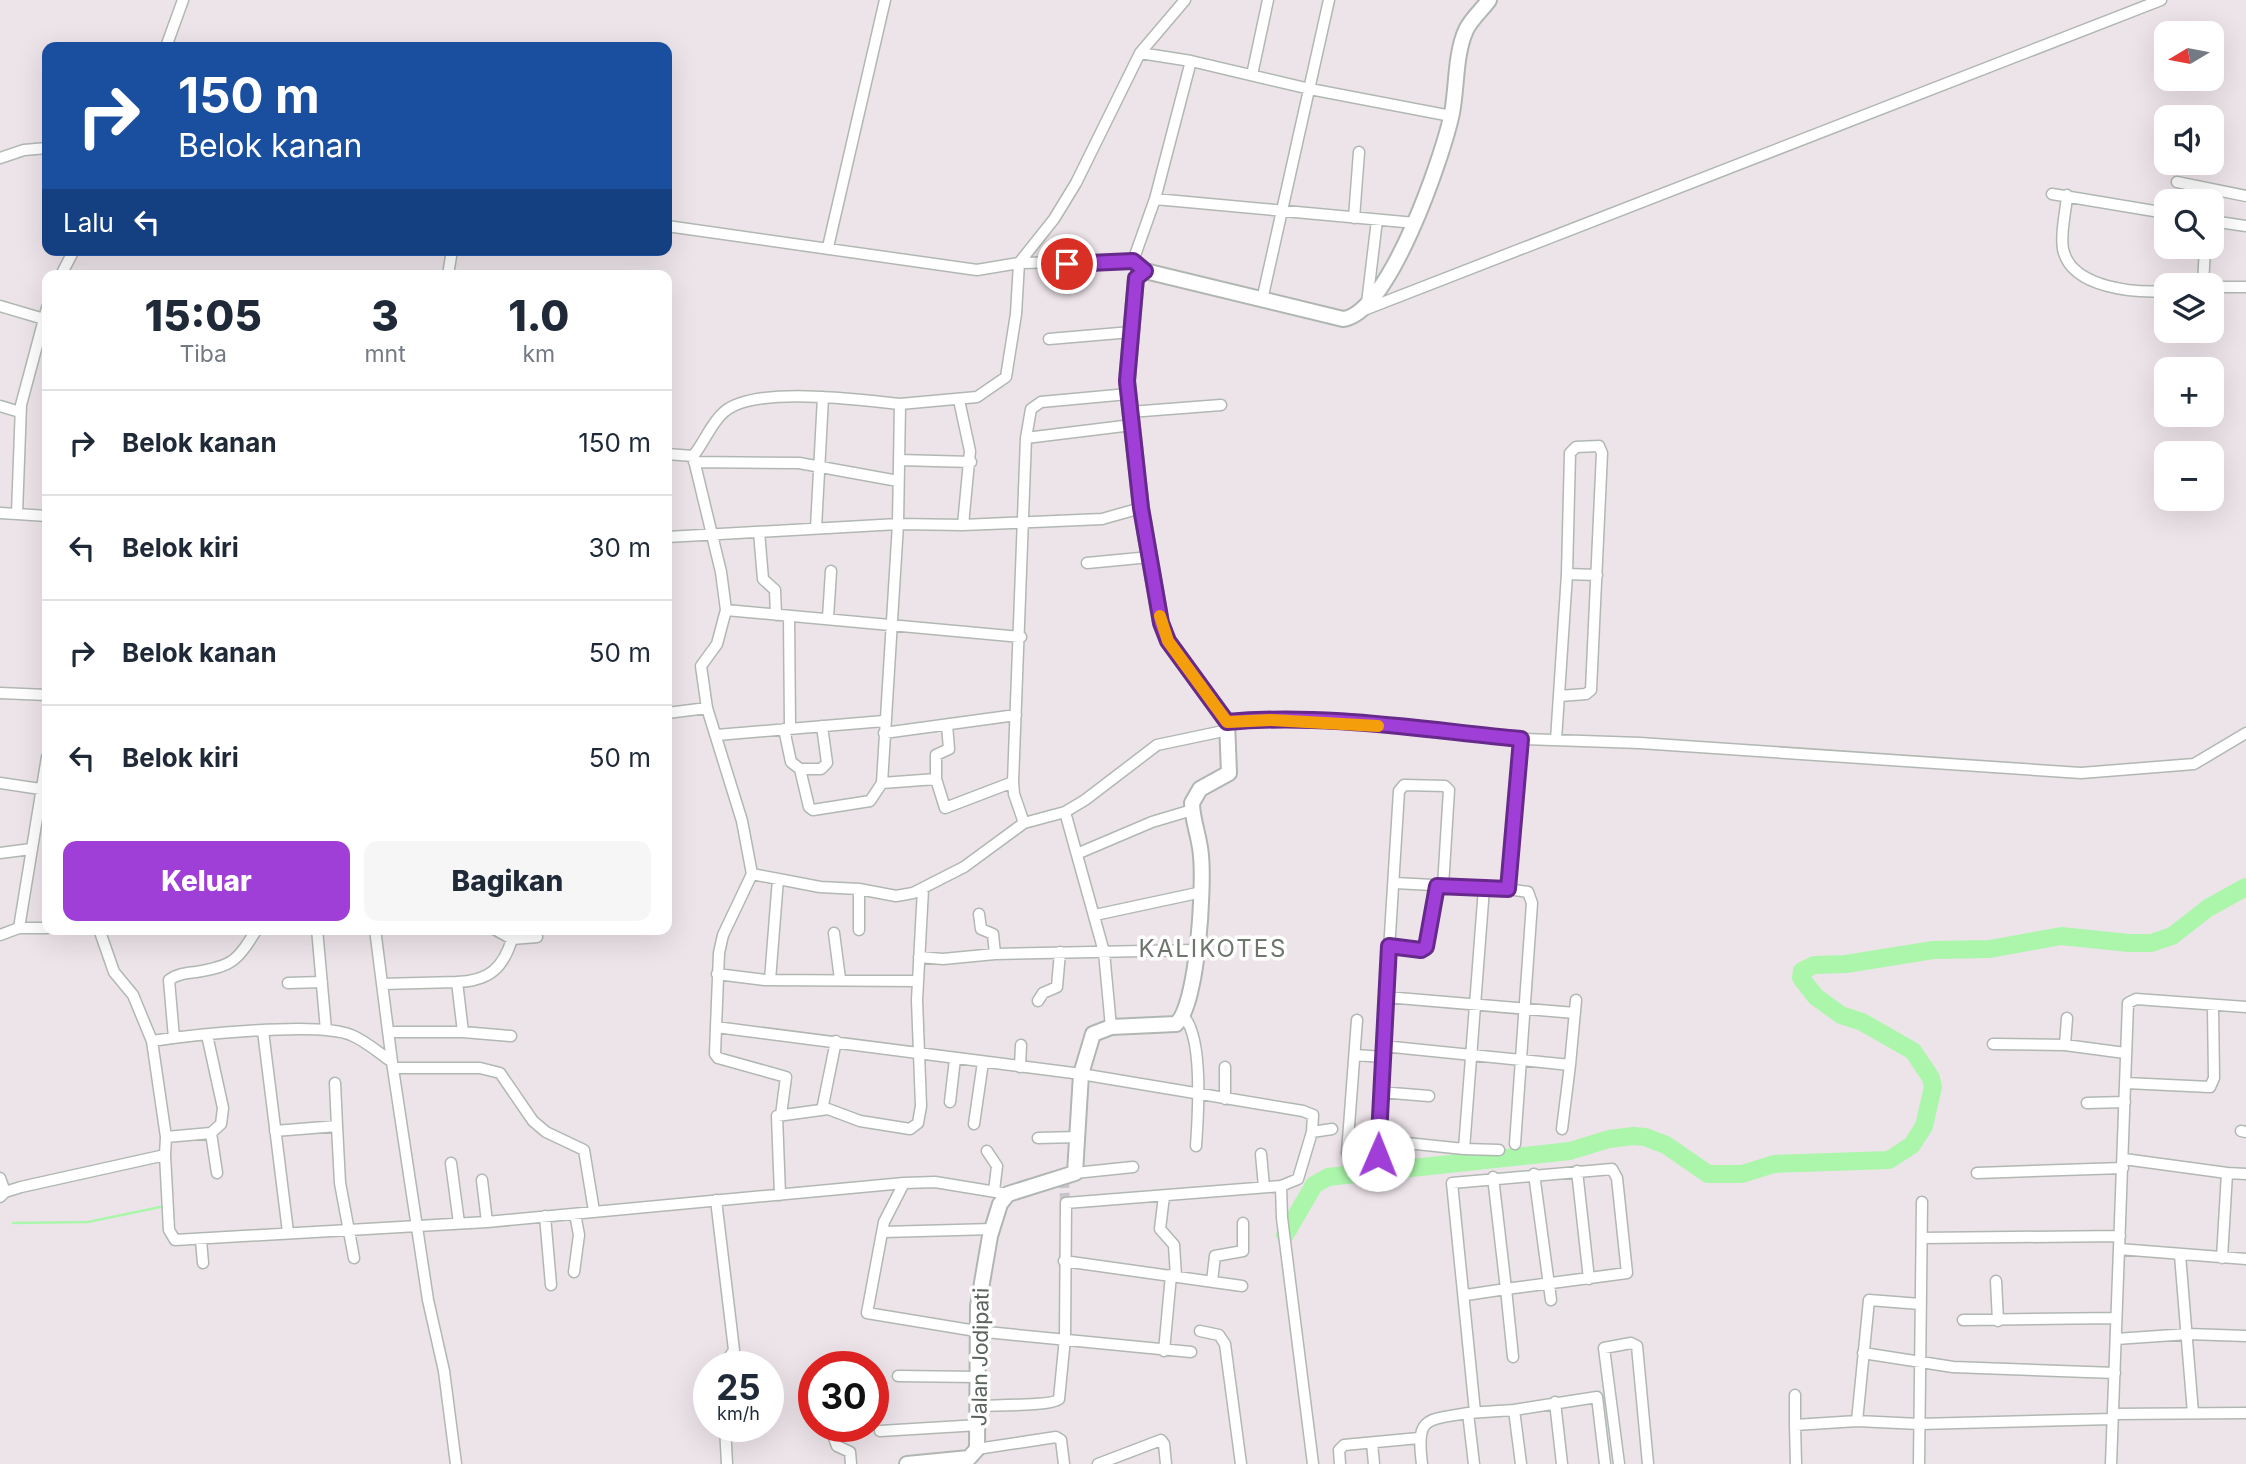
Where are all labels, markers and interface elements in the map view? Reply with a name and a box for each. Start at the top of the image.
north arrow [2154,21,2224,91]
map controls [2154,21,2224,511]
text: 150 m [178,66,320,125]
icon: right [63,70,154,161]
button: sound [2154,105,2224,175]
text: Belok kanan [178,126,362,165]
button: search [2154,189,2224,259]
icon: left [128,203,166,241]
text: Lalu [63,207,114,238]
pin [1037,234,1097,294]
icon: arrive [1048,245,1086,283]
button: layers [2154,273,2224,343]
text: 15:05 [145,290,262,341]
text: 3 [371,290,399,341]
text: 1.0 [508,290,569,341]
text: Tiba [179,340,227,368]
text: mnt [364,340,406,368]
text: km [522,340,555,368]
button: + [2154,357,2224,427]
icon: right [63,424,101,462]
text: Belok kanan [122,427,277,458]
text: 150 m [578,427,651,458]
button: − [2154,441,2224,511]
icon: left [63,529,101,567]
text: Belok kiri [122,532,239,563]
text: 30 m [588,532,651,563]
icon: right [63,634,101,672]
text: Belok kanan [122,637,277,668]
text: 50 m [589,637,651,668]
icon: left [63,739,101,777]
text: Belok kiri [122,742,239,773]
text: 50 m [589,742,651,773]
button: Keluar [63,841,350,921]
button: Bagikan [364,841,651,921]
district label: KALIKOTES [1139,934,1287,963]
position arrow [1341,1118,1415,1192]
street label: Jalan Jodipati [966,1288,994,1426]
speed limit sign: 30 [798,1351,889,1442]
text: 25 [716,1366,761,1408]
text: km/h [717,1403,760,1424]

